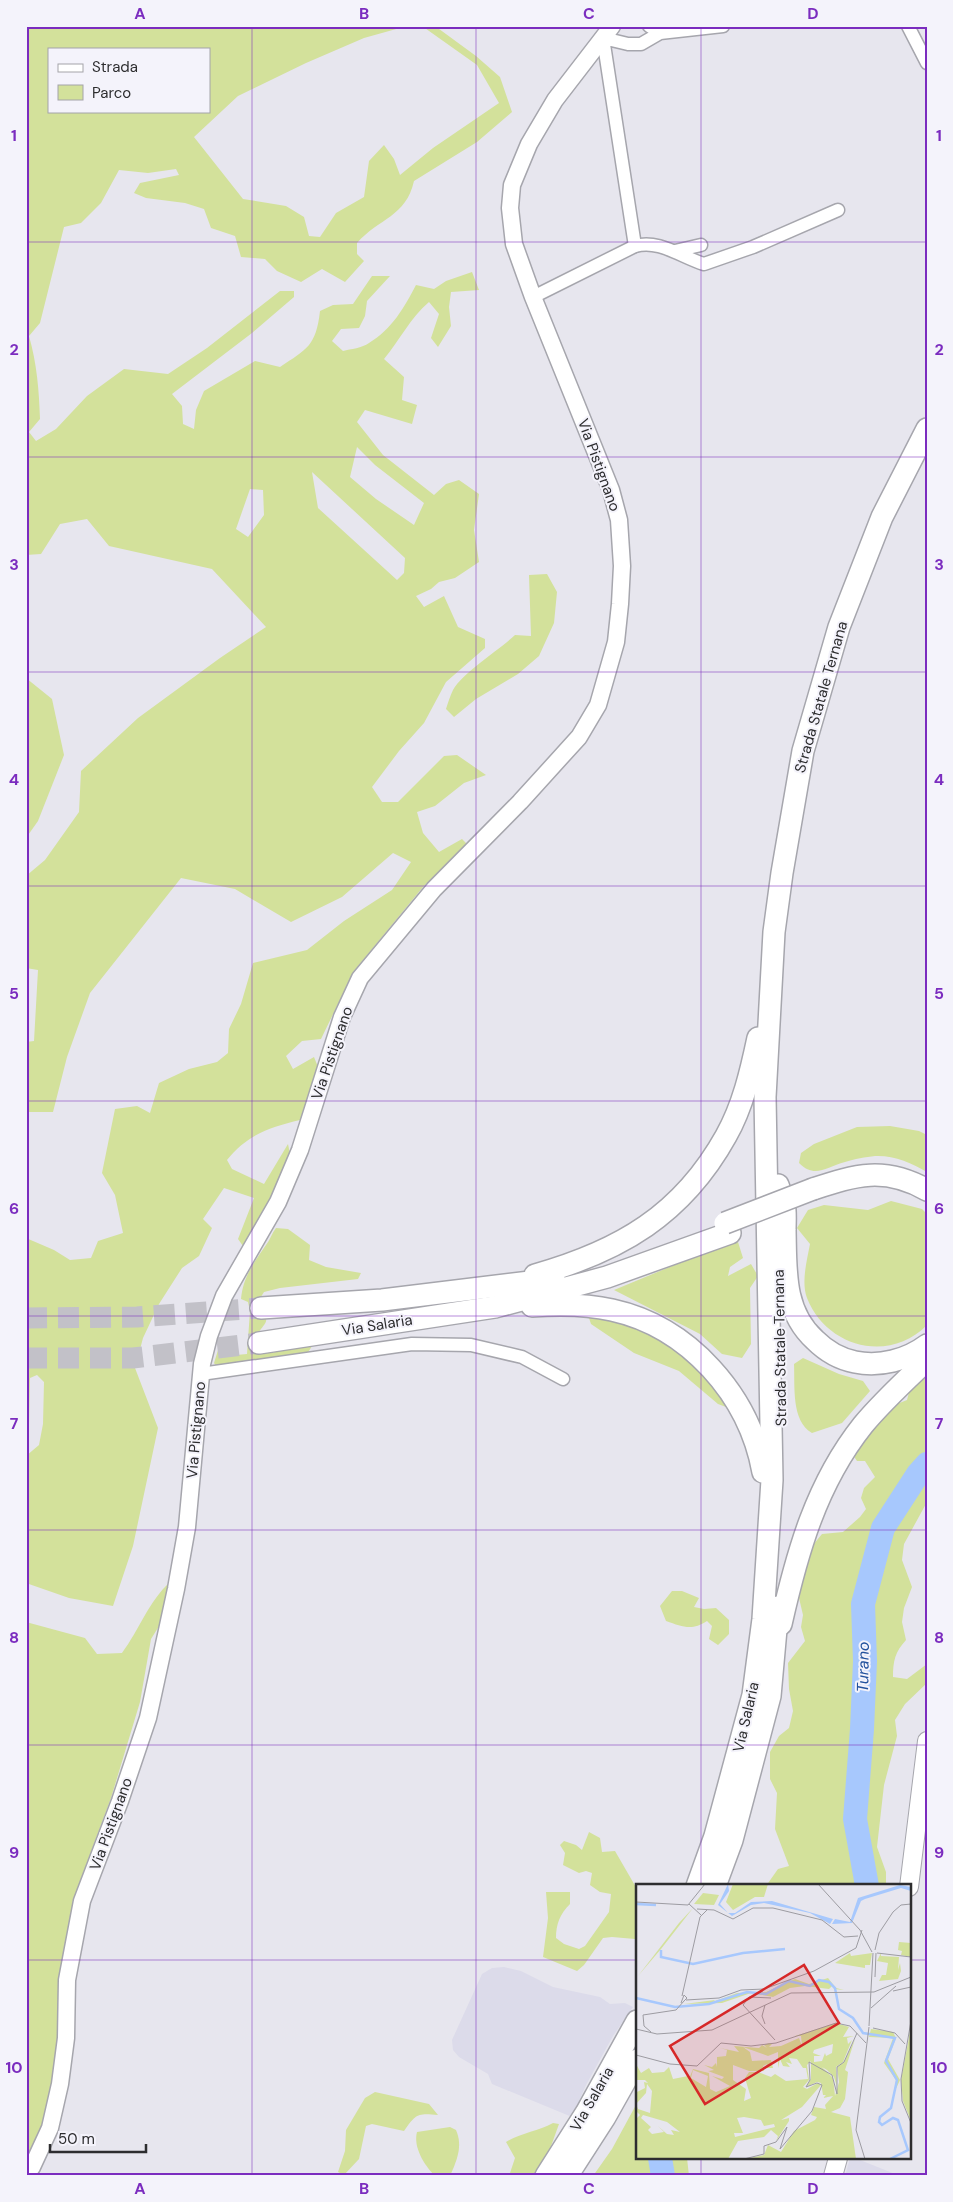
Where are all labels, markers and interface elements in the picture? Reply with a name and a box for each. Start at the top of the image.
text: A [134,3,146,24]
text: B [359,3,369,24]
text: C [583,3,595,24]
text: D [807,3,819,24]
legend [48,48,210,112]
text: Strada [92,57,138,77]
text: Parco [92,83,131,103]
text: 1 [11,125,17,146]
text: 1 [936,125,942,146]
text: 2 [9,339,19,360]
text: 2 [934,339,944,360]
street label: Via Pistignano [573,416,625,514]
text: 3 [9,554,19,575]
text: 3 [934,554,944,575]
street label: Strada Statale Ternana [790,619,852,775]
text: 4 [9,769,19,790]
text: 4 [934,769,944,790]
text: 5 [9,983,19,1004]
text: 5 [934,983,944,1004]
street label: Via Pistignano [307,1004,357,1102]
text: 6 [9,1198,19,1219]
text: 6 [934,1198,944,1219]
street label: Strada Statale Ternana [769,1269,791,1427]
street label: Via Salaria [340,1310,414,1340]
street label: Via Pistignano [182,1381,210,1479]
text: 7 [10,1413,19,1434]
text: 7 [935,1413,944,1434]
text: 8 [9,1627,19,1648]
text: 8 [934,1627,944,1648]
water label: Turano [852,1641,874,1693]
street label: Via Salaria [728,1680,764,1754]
street label: Via Pistignano [85,1775,137,1873]
text: 9 [9,1842,19,1863]
text: 9 [934,1842,944,1863]
inset map [636,1884,910,2160]
text: 10 [5,2057,23,2078]
text: 10 [930,2057,948,2078]
street label: Via Salaria [565,2063,619,2135]
scale bar [50,2122,146,2154]
text: 50 m [58,2129,95,2149]
text: A [134,2178,146,2199]
text: B [359,2178,369,2199]
text: C [583,2178,595,2199]
text: D [807,2178,819,2199]

